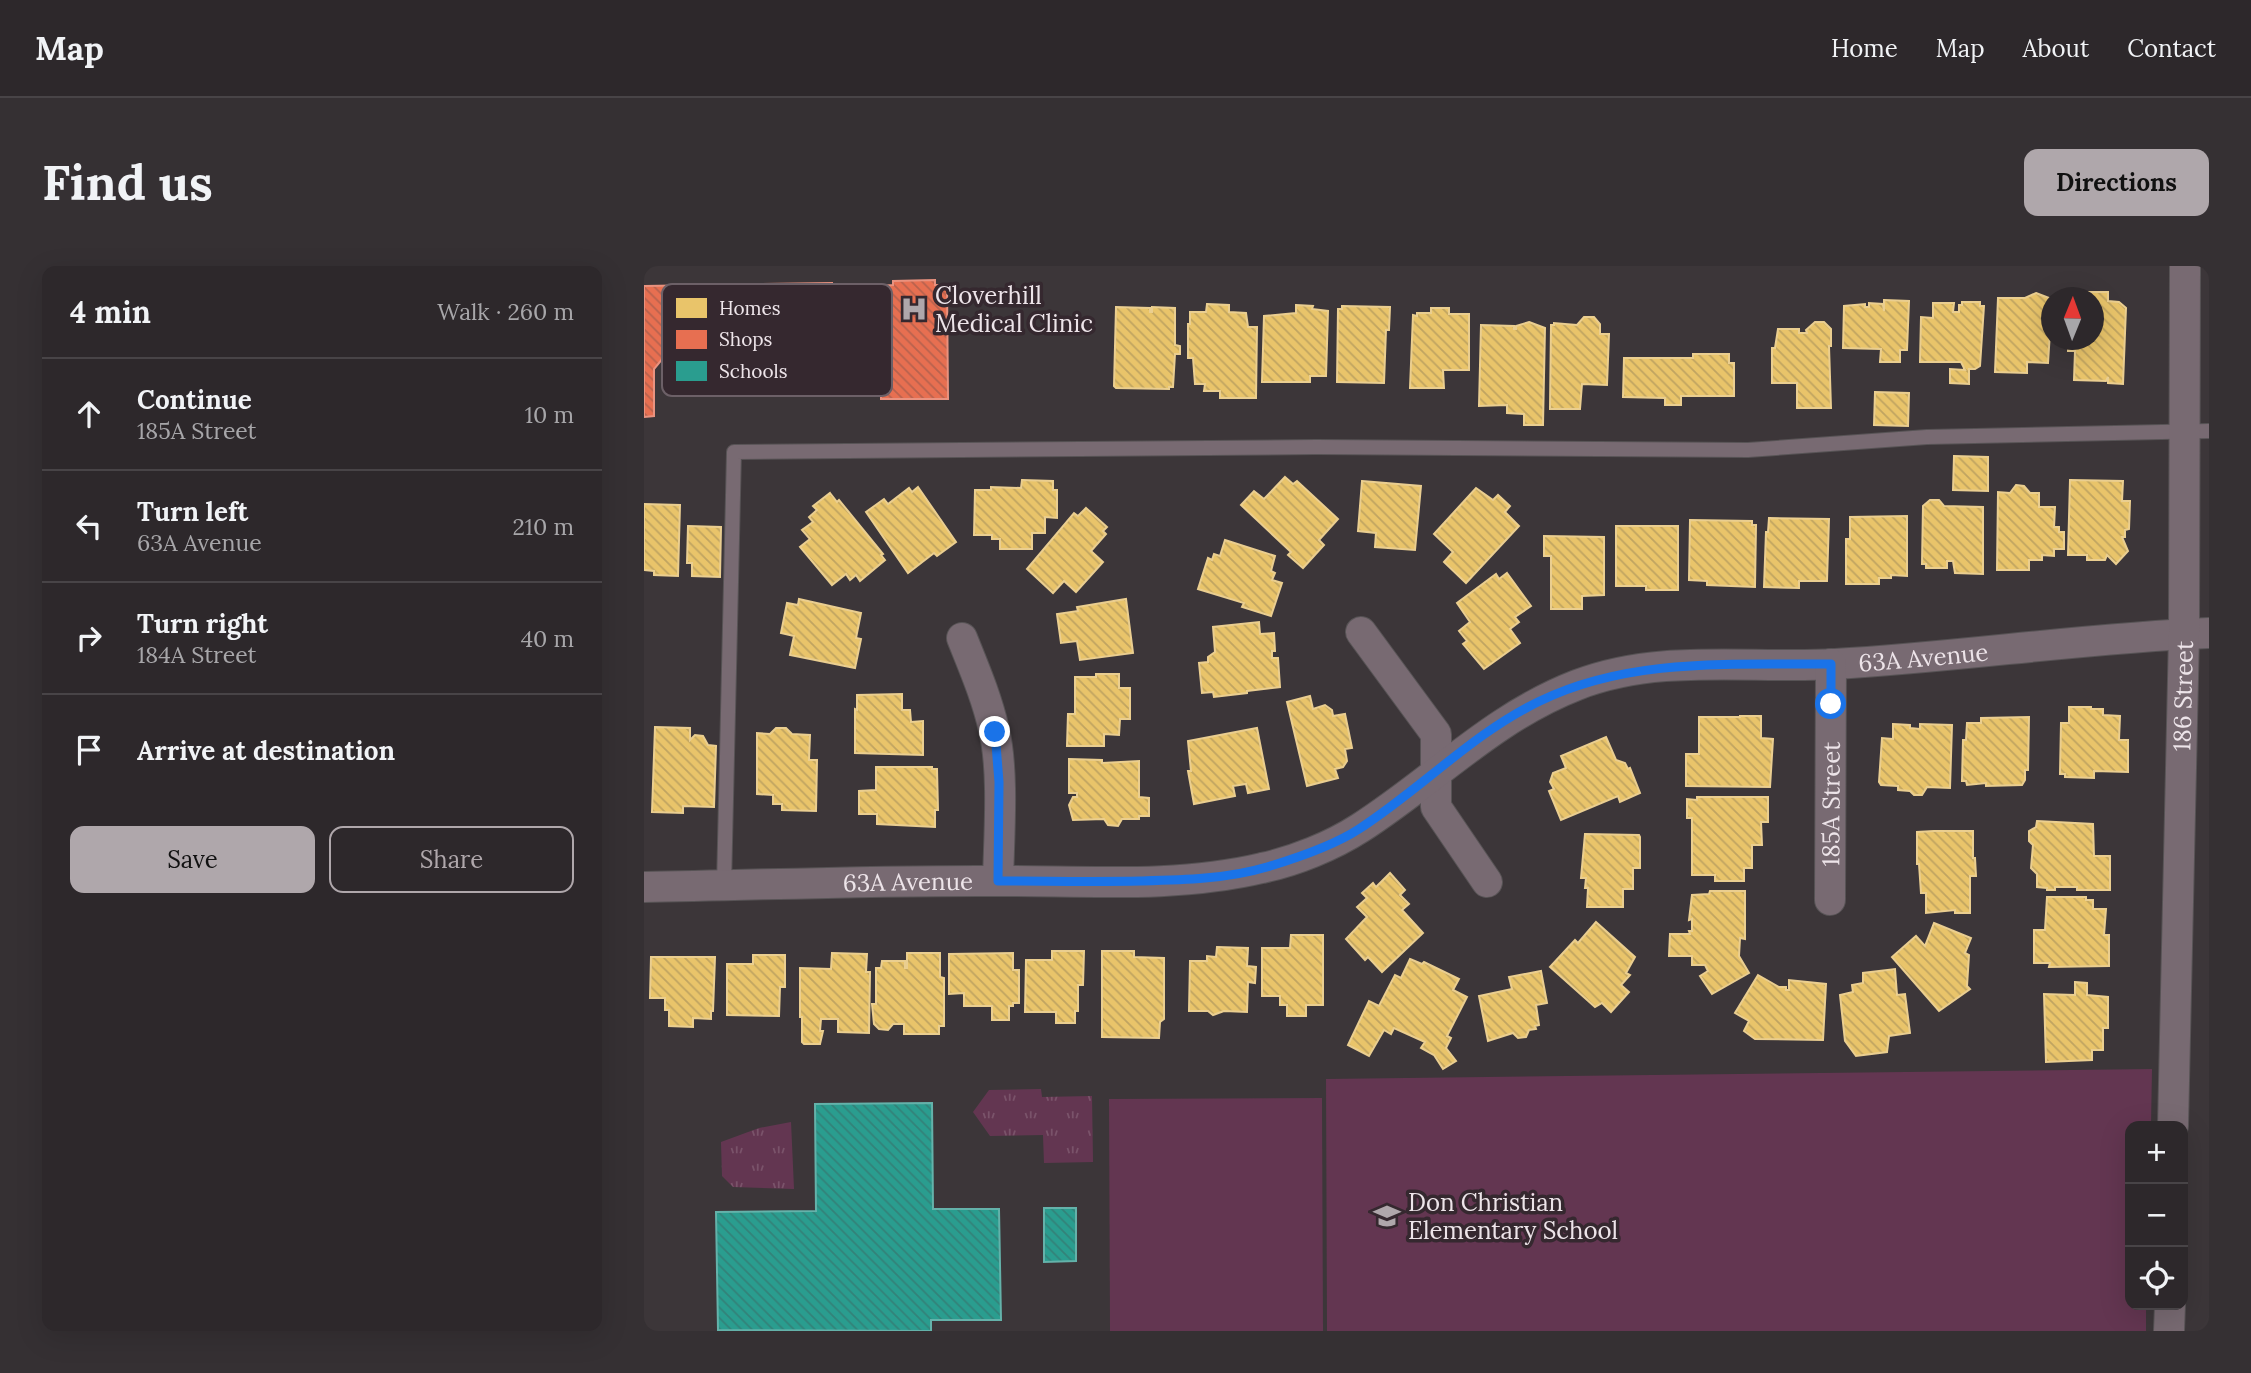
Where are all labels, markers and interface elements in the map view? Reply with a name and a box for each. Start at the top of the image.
text: Map [35,27,104,69]
text: Home [1831,33,1898,64]
text: Map [1936,33,1985,64]
text: About [2023,33,2089,64]
text: Contact [2127,33,2216,64]
button: Directions [2024,149,2209,216]
text: Find us [42,151,213,213]
place label: Cloverhill Medical Clinic [935,280,1093,339]
legend [662,284,892,396]
north arrow [2041,287,2104,350]
text: 4 min [70,293,151,331]
hospital icon: Cloverhill Medical Clinic [899,294,929,324]
text: Homes [719,296,781,320]
text: Walk · 260 m [437,297,574,326]
text: Shops [719,327,773,351]
text: Schools [719,359,788,383]
text: Continue [137,383,252,416]
icon: ahead [70,395,108,433]
text: 10 m [525,400,574,429]
text: 185A Street [137,416,257,445]
text: Turn left [137,495,248,528]
icon: left [70,507,108,545]
text: 210 m [512,512,574,541]
text: 63A Avenue [137,528,262,557]
text: Turn right [137,607,268,640]
icon: right [70,619,108,657]
text: 40 m [521,624,574,653]
street label: 63A Avenue [1857,636,1990,678]
text: 184A Street [137,640,256,669]
street label: 186 Street [2166,640,2199,752]
route start [1815,688,1846,719]
route end [979,716,1010,747]
icon: arrive [70,731,108,769]
text: Arrive at destination [137,734,395,767]
street label: 185A Street [1815,741,1846,866]
button: Save [70,826,315,893]
button: Share [329,826,574,893]
street label: 63A Avenue [843,865,973,898]
map controls [2125,1121,2188,1310]
button: + [2125,1121,2188,1184]
button: − [2125,1184,2188,1247]
place label: Don Christian Elementary School [1408,1187,1618,1246]
school or university icon: Don Christian Elementary School [1372,1201,1402,1231]
button: locate [2125,1247,2188,1310]

